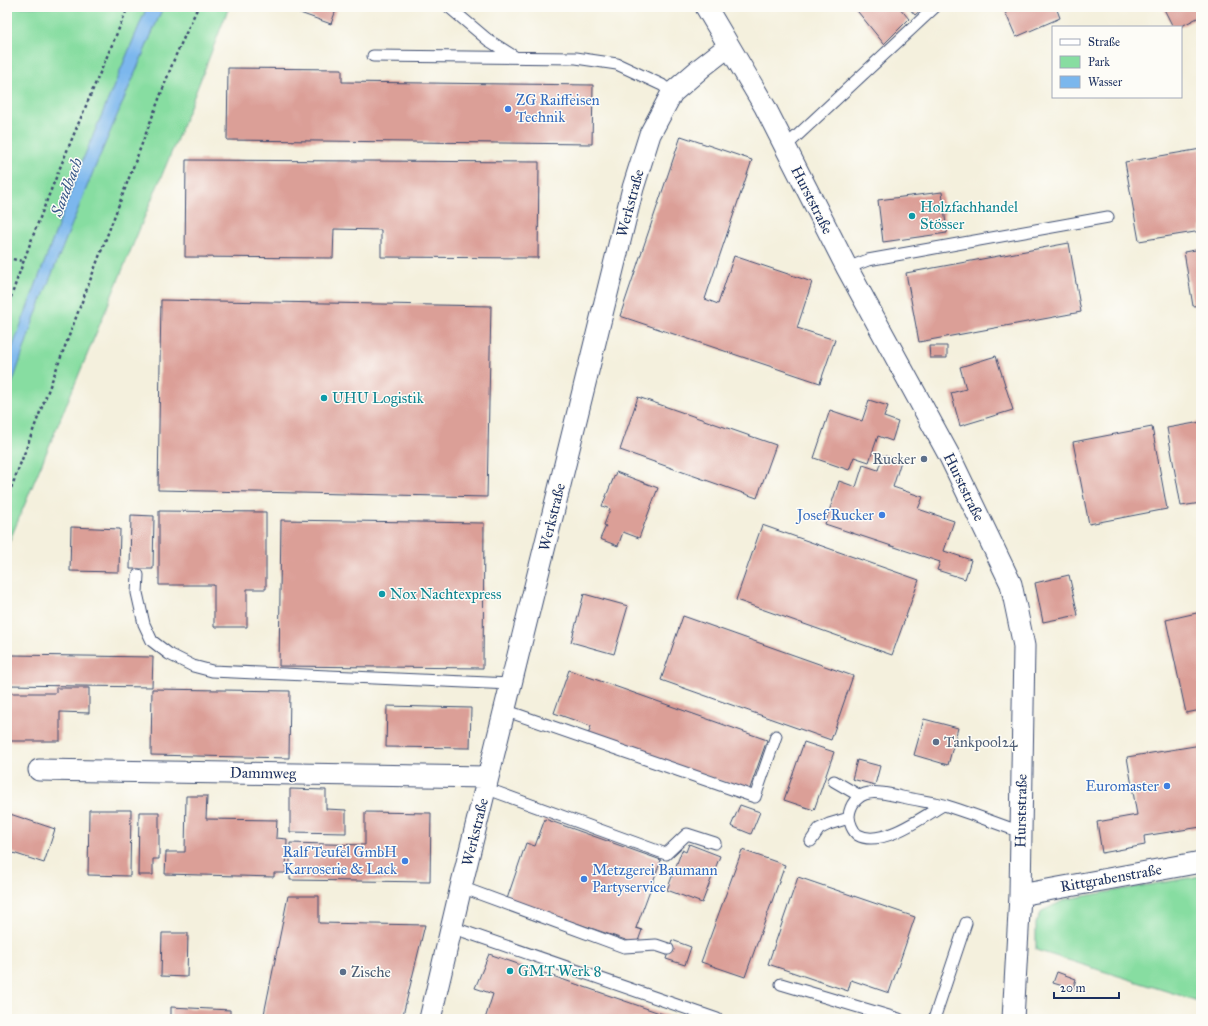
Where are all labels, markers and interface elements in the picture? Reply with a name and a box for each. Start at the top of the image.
legend [1052,26,1182,98]
text: Straße [1088,35,1120,49]
text: Park [1088,55,1110,69]
text: Wasser [1088,75,1123,89]
place label: ZG Raiffeisen Technik [516,91,600,126]
marker: ZG Raiffeisen Technik [503,104,513,114]
water label: Sandbach [46,155,86,220]
street label: Hurststraße [787,163,837,237]
street label: Werkstraße [612,167,648,239]
place label: Holzfachhandel Stösser [920,198,1019,233]
marker: Holzfachhandel Stösser [907,211,917,221]
place label: UHU Logistik [332,389,424,407]
marker: UHU Logistik [319,393,329,403]
place label: Rucker [873,450,916,468]
street label: Hurststraße [940,450,988,524]
marker: Rucker [919,454,929,464]
street label: Werkstraße [535,481,569,553]
place label: Josef Rucker [795,506,874,525]
marker: Josef Rucker [877,510,887,520]
place label: Nox Nachtexpress [390,585,502,603]
marker: Nox Nachtexpress [377,589,387,599]
place label: Tankpool24 [944,733,1018,751]
marker: Tankpool24 [931,737,941,747]
street label: Dammweg [230,763,297,783]
street label: Hurststraße [1011,774,1031,848]
place label: Euromaster [1086,777,1159,795]
marker: Euromaster [1162,781,1172,791]
street label: Werkstraße [458,796,492,868]
place label: Ralf Teufel GmbH Karroserie & Lack [283,843,397,878]
marker: Ralf Teufel GmbH Karroserie & Lack [400,856,410,866]
street label: Rittgrabenstraße [1059,860,1163,896]
place label: Metzgerei Baumann Partyservice [592,861,718,896]
marker: Metzgerei Baumann Partyservice [579,874,589,884]
place label: GMT Werk 8 [518,962,602,980]
place label: Zische [351,963,391,981]
marker: GMT Werk 8 [505,966,515,976]
marker: Zische [338,967,348,977]
scale bar [1054,974,1119,1000]
text: 20 m [1060,981,1086,995]

